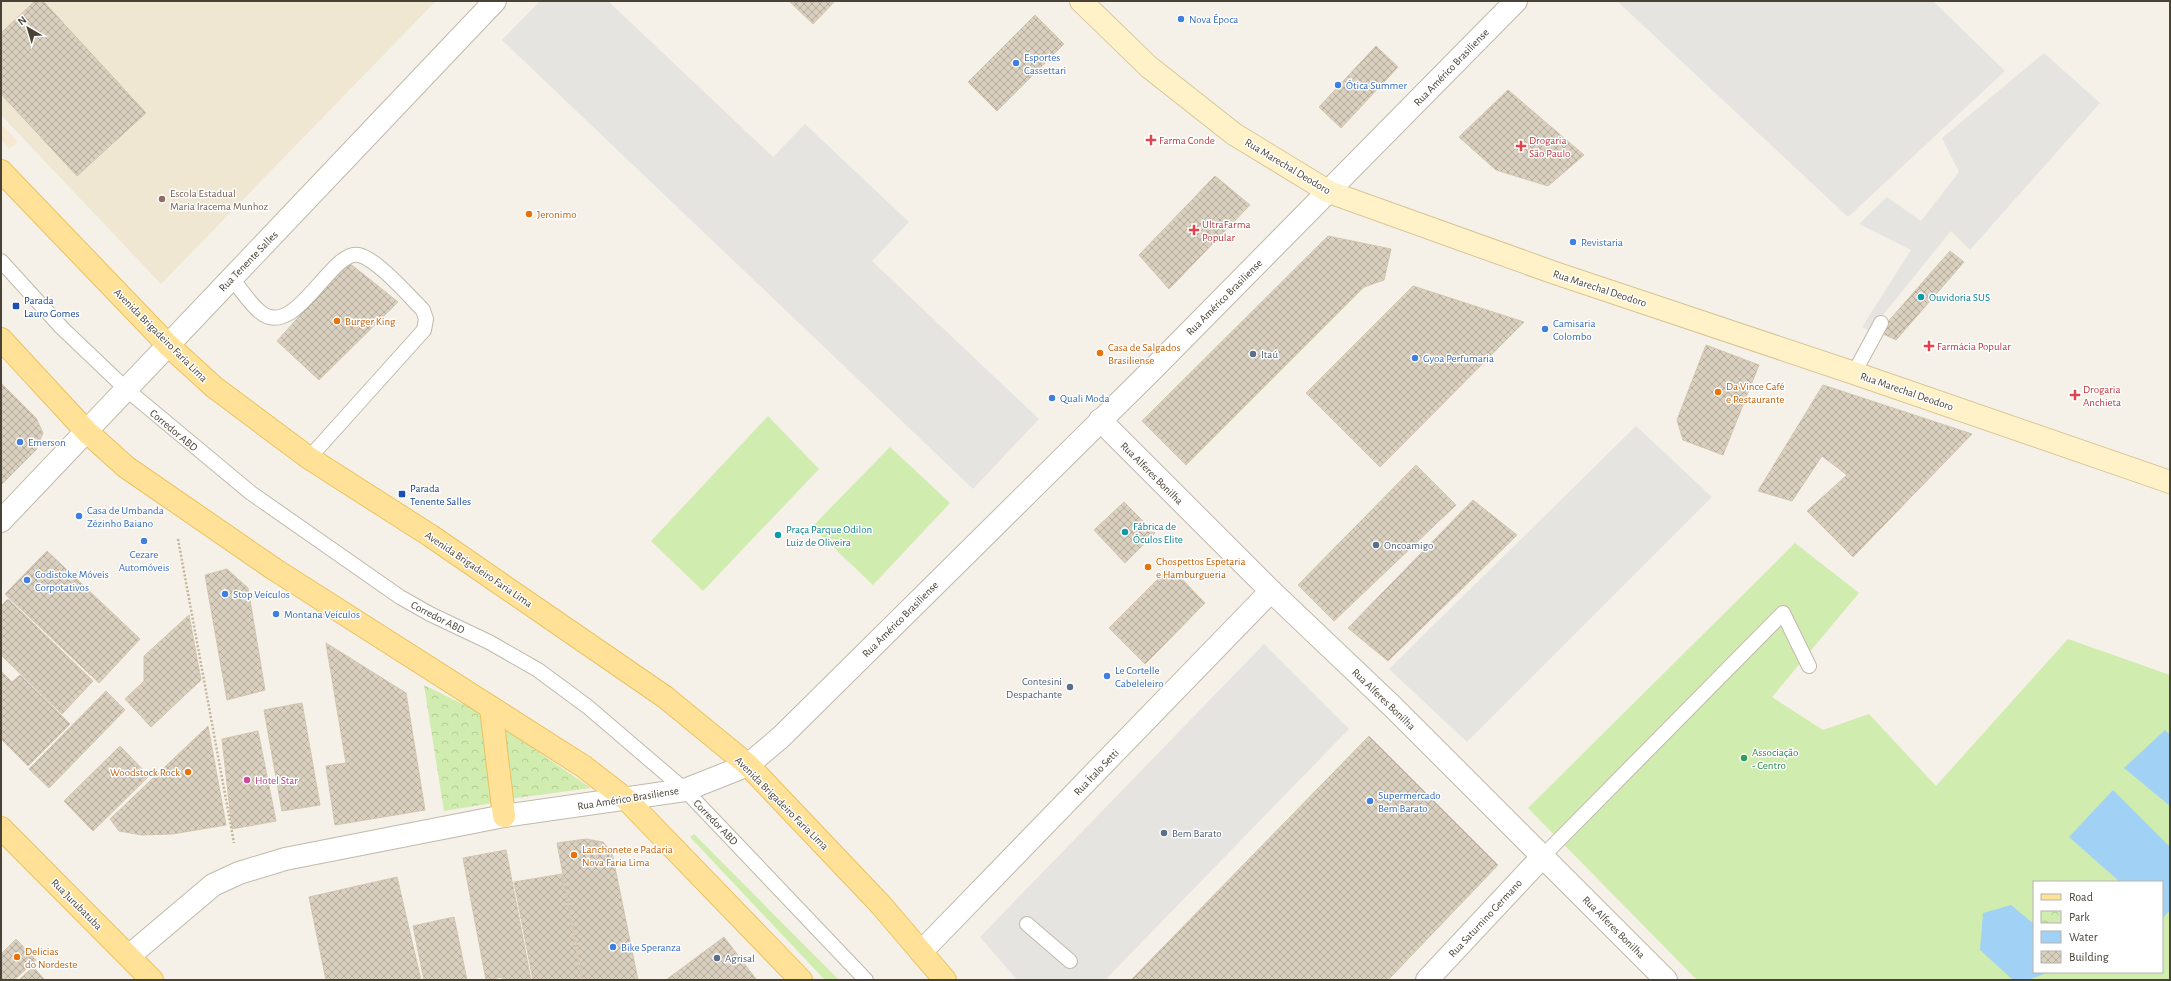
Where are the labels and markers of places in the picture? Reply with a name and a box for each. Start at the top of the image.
place label: Nova Época [1189,13,1238,25]
marker: Nova Época [1176,14,1186,24]
place label: Esportes Cassettari [1024,52,1066,76]
marker: Esportes Cassettari [1011,58,1021,68]
place label: Ótica Summer [1346,79,1407,91]
marker: Ótica Summer [1333,80,1343,90]
marker: Farma Conde [1146,135,1156,145]
place label: Farma Conde [1159,135,1215,146]
place label: Drogaria São Paulo [1529,135,1571,159]
marker: Drogaria São Paulo [1516,141,1526,151]
place label: Escola Estadual Maria Iracema Munhoz [170,188,269,212]
marker: Escola Estadual Maria Iracema Munhoz [157,194,167,204]
marker: Jeronimo [524,209,534,219]
place label: Jeronimo [537,209,577,220]
place label: UltraFarma Popular [1202,219,1251,243]
marker: UltraFarma Popular [1189,225,1199,235]
marker: Revistaria [1568,237,1578,247]
place label: Revistaria [1581,237,1623,248]
marker: Ouvidoria SUS [1916,292,1926,302]
place label: Ouvidoria SUS [1929,292,1990,303]
place label: Parada Lauro Gomes [24,295,80,319]
marker: Parada Lauro Gomes [11,301,21,311]
marker: Burger King [332,316,342,326]
place label: Burger King [345,316,396,327]
place label: Camisaria Colombo [1553,318,1596,342]
marker: Camisaria Colombo [1540,324,1550,334]
marker: Farmácia Popular [1924,341,1934,351]
place label: Farmácia Popular [1937,341,2011,352]
place label: Casa de Salgados Brasiliense [1108,342,1181,366]
marker: Casa de Salgados Brasiliense [1095,348,1105,358]
marker: Itaú [1248,349,1258,359]
place label: Itaú [1261,349,1278,360]
marker: Gyoa Perfumaria [1410,353,1420,363]
place label: Gyoa Perfumaria [1423,353,1494,364]
place label: Da Vince Café e Restaurante [1726,381,1785,405]
place label: Drogaria Anchieta [2083,384,2121,408]
marker: Da Vince Café e Restaurante [1713,387,1723,397]
marker: Drogaria Anchieta [2070,390,2080,400]
marker: Quali Moda [1047,393,1057,403]
place label: Quali Moda [1060,393,1110,404]
marker: Emerson [15,437,25,447]
place label: Emerson [28,437,66,448]
place label: Parada Tenente Salles [410,483,471,507]
marker: Parada Tenente Salles [397,489,407,499]
place label: Casa de Umbanda Zézinho Baiano [87,505,164,529]
marker: Casa de Umbanda Zézinho Baiano [74,511,84,521]
place label: Fábrica de Óculos Elite [1133,521,1183,545]
place label: Praça Parque Odilon Luiz de Oliveira [786,524,872,548]
marker: Fábrica de Óculos Elite [1120,527,1130,537]
marker: Praça Parque Odilon Luiz de Oliveira [773,530,783,540]
marker: Cezare Automóveis [139,536,149,546]
marker: Oncoamigo [1371,540,1381,550]
place label: Oncoamigo [1384,540,1434,551]
place label: Cezare Automóveis [119,549,169,573]
place label: Chospettos Espetaria e Hamburgueria [1156,556,1246,580]
marker: Chospettos Espetaria e Hamburgueria [1143,562,1153,572]
place label: Codistoke Móveis Corpotativos [35,569,109,593]
marker: Codistoke Móveis Corpotativos [22,575,32,585]
marker: Stop Veículos [220,589,230,599]
place label: Stop Veículos [233,589,290,600]
marker: Montana Veículos [271,609,281,619]
place label: Montana Veículos [284,609,360,620]
place label: Le Cortelle Cabeleleiro [1115,665,1164,689]
marker: Le Cortelle Cabeleleiro [1102,671,1112,681]
place label: Contesini Despachante [1006,676,1062,700]
marker: Contesini Despachante [1065,682,1075,692]
place label: Associação - Centro [1752,747,1798,771]
marker: Associação - Centro [1739,753,1749,763]
place label: Woodstock Rock [110,767,180,778]
marker: Woodstock Rock [183,767,193,777]
marker: Hotel Star [242,775,252,785]
place label: Hotel Star [255,775,298,786]
place label: Supermercado Bem Barato [1378,790,1441,814]
marker: Supermercado Bem Barato [1365,796,1375,806]
marker: Bem Barato [1159,828,1169,838]
place label: Bem Barato [1172,828,1222,839]
place label: Lanchonete e Padaria Nova Faria Lima [582,844,673,868]
marker: Lanchonete e Padaria Nova Faria Lima [569,850,579,860]
marker: Bike Speranza [608,942,618,952]
place label: Bike Speranza [621,942,681,953]
place label: Delicias do Nordeste [25,946,77,970]
marker: Delicias do Nordeste [12,952,22,962]
marker: Agrisal [712,953,722,963]
place label: Agrisal [725,953,755,964]

